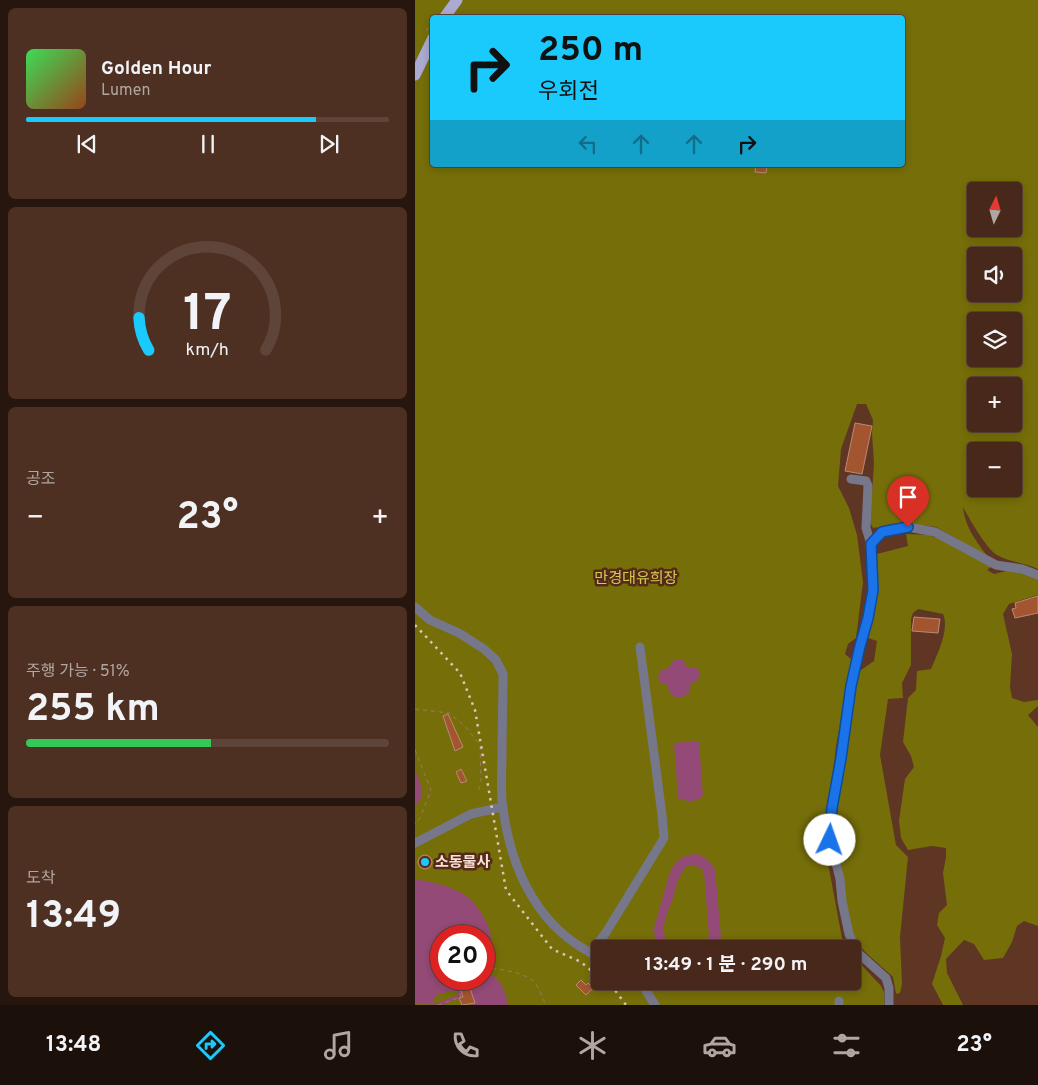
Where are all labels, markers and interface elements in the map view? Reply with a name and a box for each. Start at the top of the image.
text: 250 m [538,29,643,73]
icon: right [455,35,520,100]
text: Golden Hour [101,57,212,81]
text: 우회전 [538,79,599,106]
text: Lumen [101,81,151,101]
icon: previous [73,130,101,158]
icon: pause [194,130,222,158]
icon: next [315,130,343,158]
icon: left [574,130,602,158]
icon: ahead [627,130,655,158]
icon: ahead [680,130,708,158]
icon: right [733,130,761,158]
north arrow [967,182,1023,238]
map controls [967,182,1022,497]
button: sound [967,247,1022,302]
text: 17 [183,283,232,349]
button: layers [967,312,1022,367]
text: km/h [186,339,229,362]
button: + [967,377,1022,432]
button: − [967,442,1022,497]
text: 공조 [26,470,55,490]
pin [887,476,929,527]
icon: arrive [894,483,922,511]
text: 23° [177,494,238,543]
text: − [26,501,44,537]
text: + [371,501,389,537]
park label: 만경대유희장 [595,570,678,589]
text: 주행 가능 · 51% [26,662,130,682]
text: 255 km [26,686,160,735]
position arrow [803,813,855,865]
place label: 소동물사 [435,854,490,873]
marker: 소동물사 [419,856,431,868]
text: 도착 [26,869,55,889]
text: 13:49 [26,893,121,942]
speed limit sign: 20 [430,925,495,990]
text: 13:49 · 1 분 · 290 m [645,953,807,977]
icon: directions [193,1028,228,1063]
icon: music [321,1028,356,1063]
icon: phone [448,1028,483,1063]
icon: climate [575,1028,610,1063]
icon: car [702,1028,737,1063]
icon: filters [829,1028,864,1063]
text: 13:48 [46,1032,101,1059]
text: 23° [956,1032,992,1059]

